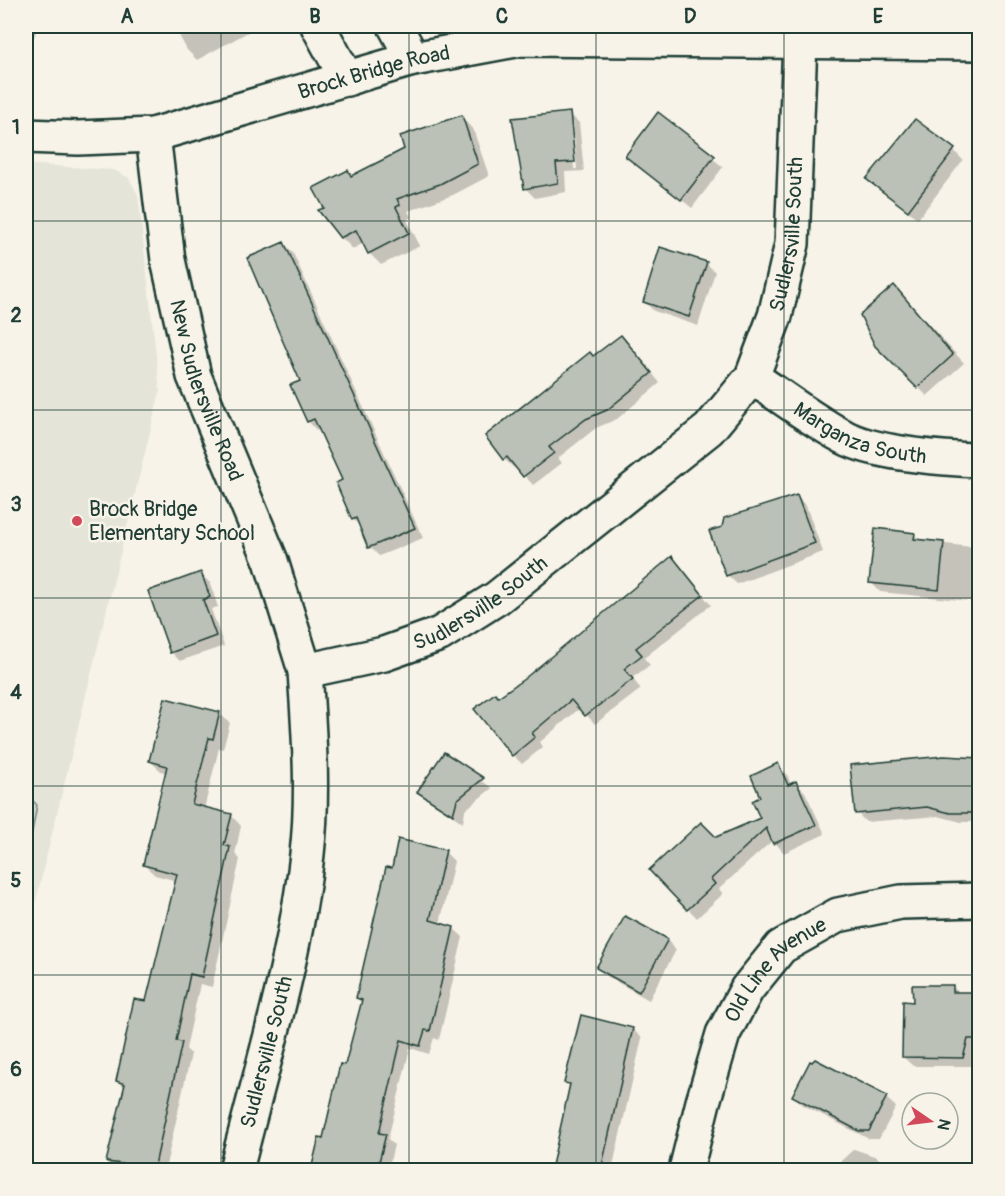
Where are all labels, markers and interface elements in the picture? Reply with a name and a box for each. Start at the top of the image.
text: A [121,4,134,29]
text: B [309,4,321,29]
text: C [496,4,508,29]
text: D [684,4,697,29]
text: E [873,4,884,29]
street label: Brock Bridge Road [295,39,452,106]
text: 1 [12,115,20,140]
street label: Sudlersville South [764,156,809,314]
street label: New Sudlersville Road [163,297,249,485]
text: 2 [10,303,22,328]
street label: Marganza South [788,396,928,470]
text: 3 [10,492,22,517]
place label: Brock Bridge Elementary School [89,496,255,547]
marker: Brock Bridge Elementary School [70,514,84,528]
street label: Sudlersville South [410,550,553,656]
text: 4 [10,680,22,705]
text: 5 [11,868,22,893]
street label: Old Line Avenue [719,911,832,1027]
street label: Sudlersville South [234,973,299,1131]
text: 6 [10,1057,22,1082]
north arrow [900,1091,960,1151]
text: N [933,1117,955,1132]

